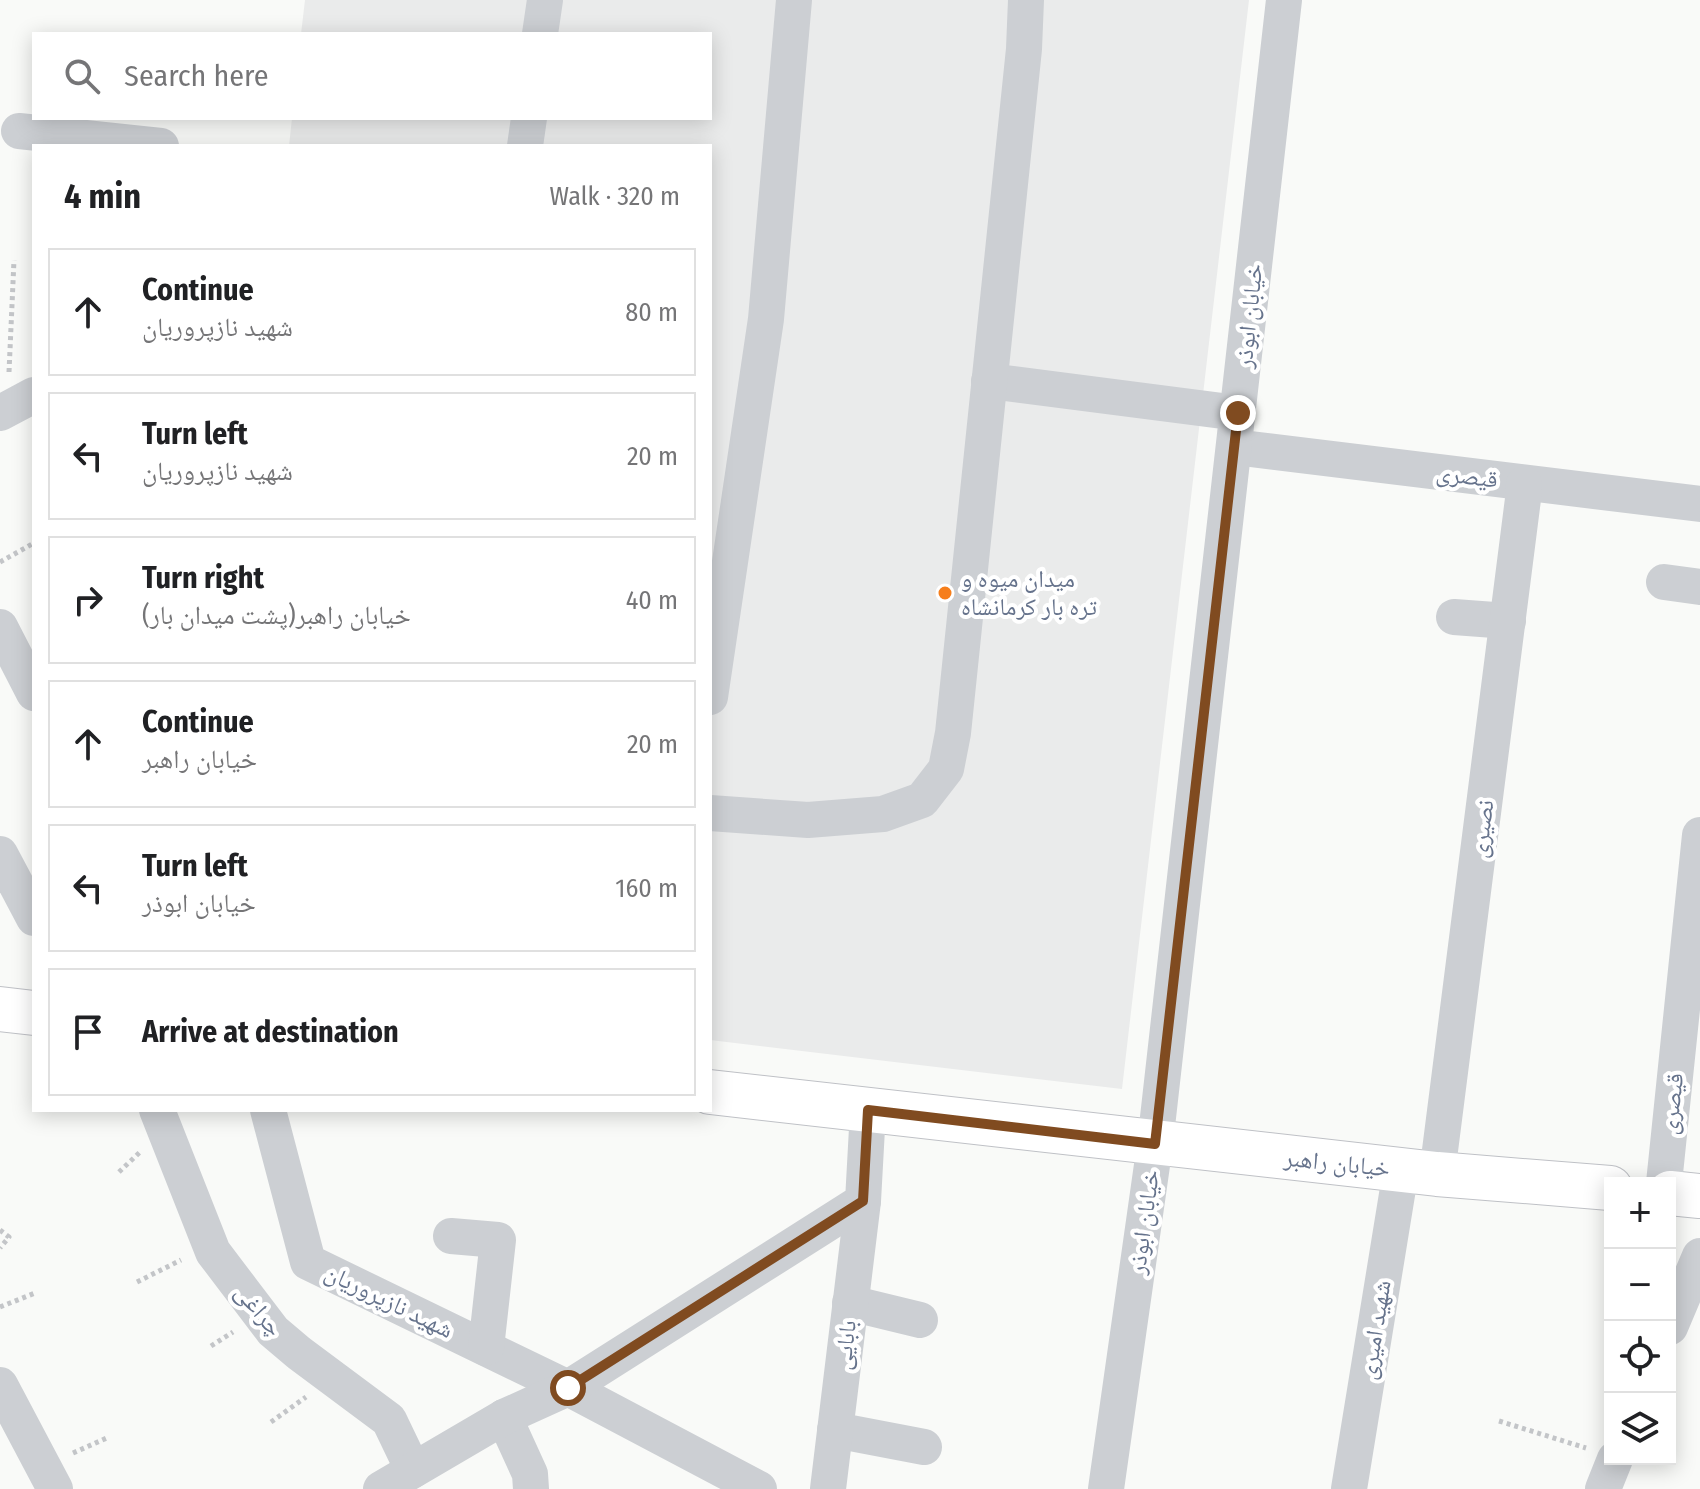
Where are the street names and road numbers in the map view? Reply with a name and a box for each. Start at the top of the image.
street label: خیابان ابوذر [1229,262,1268,371]
street label: قیصری [1435,458,1499,494]
street label: نصیری [1465,798,1499,860]
street label: قیصری [1655,1072,1689,1136]
street label: خیابان راهبر [1282,1143,1391,1182]
street label: خیابان ابوذر [1123,1168,1165,1277]
street label: شهید نازپروریان [320,1258,458,1344]
street label: چراغی [229,1278,289,1342]
street label: شهید امیری [1353,1278,1397,1382]
street label: بابایی [828,1318,862,1372]

